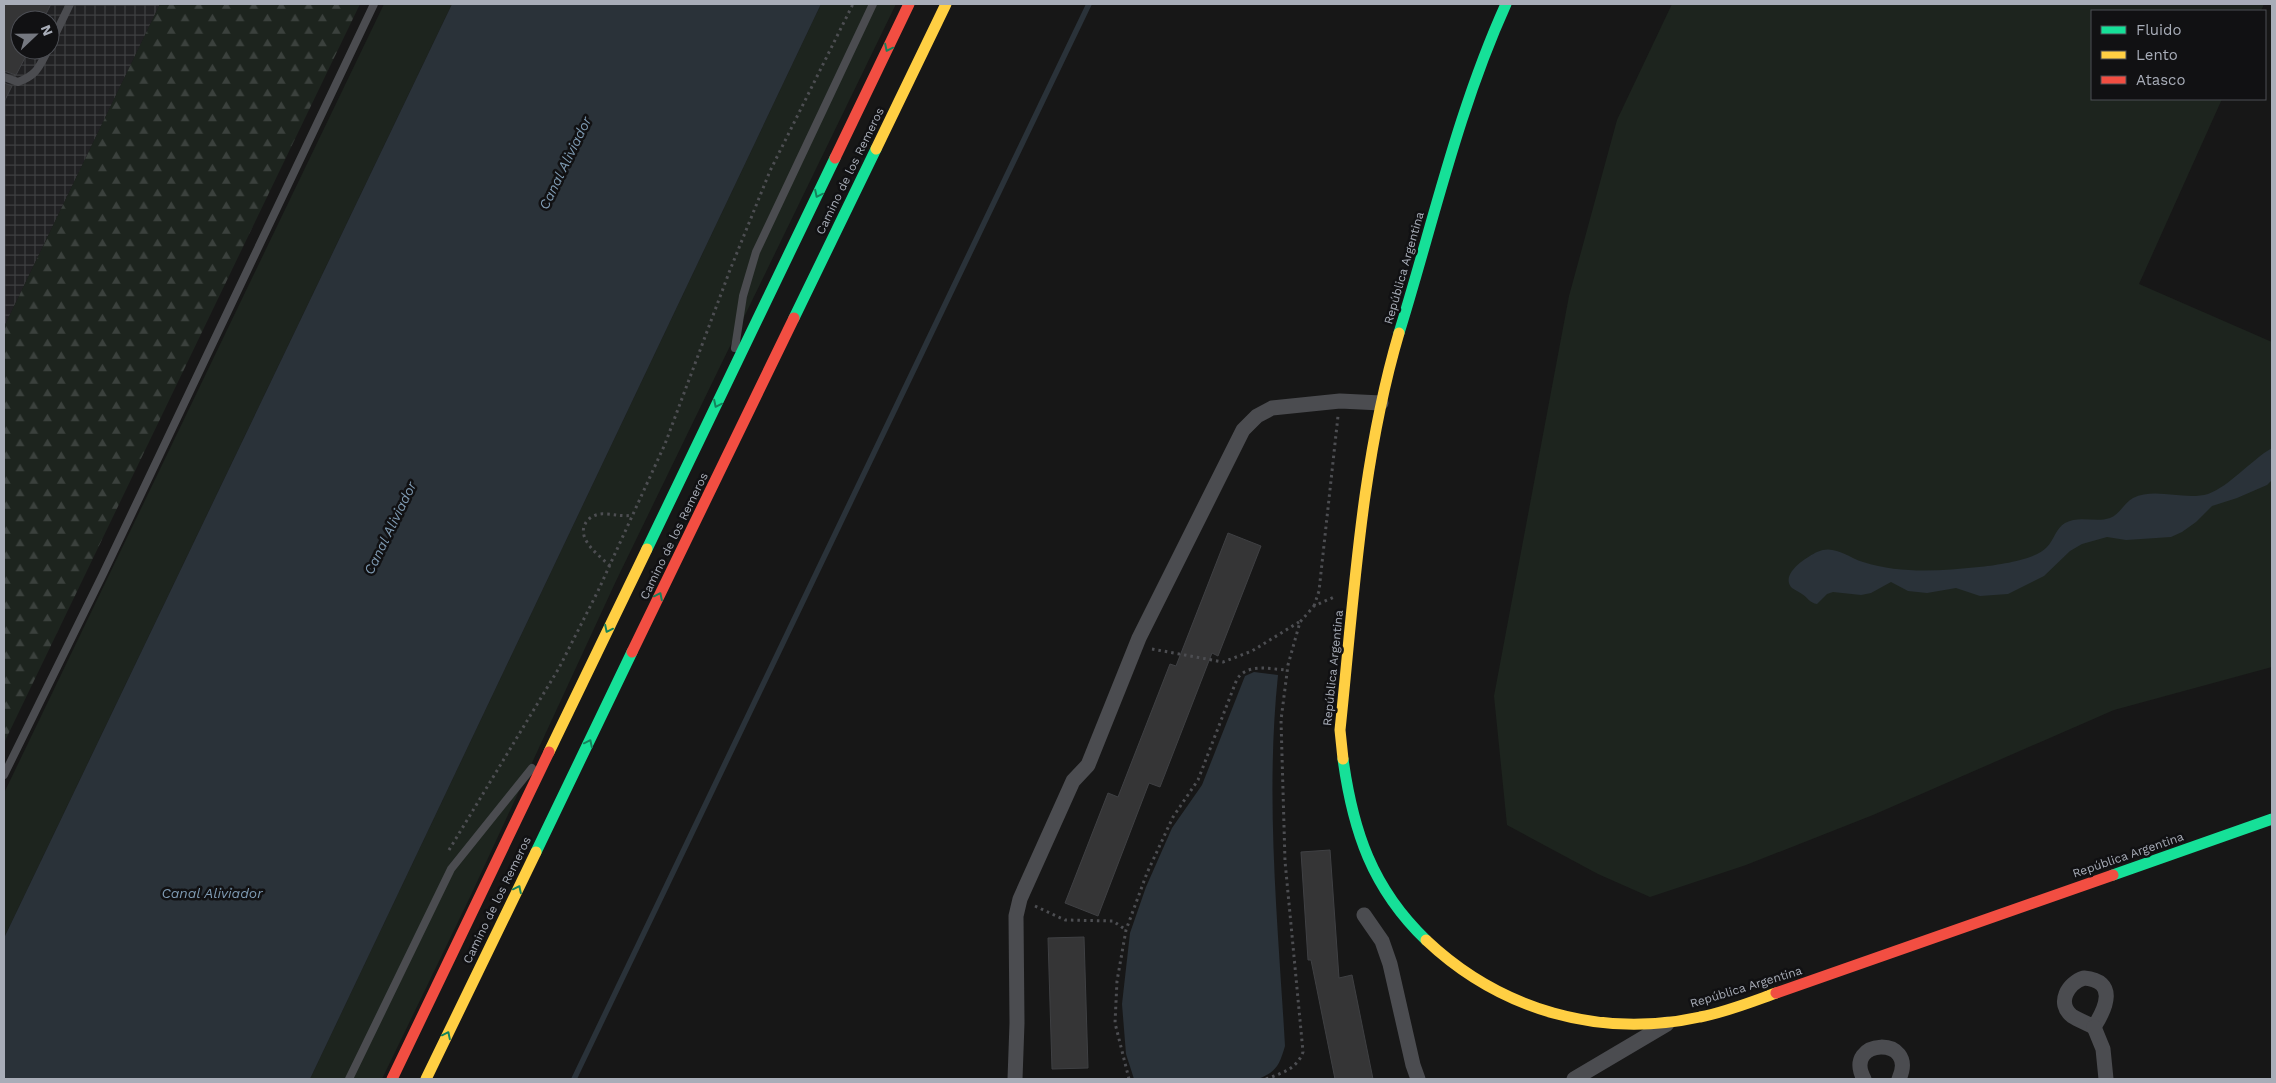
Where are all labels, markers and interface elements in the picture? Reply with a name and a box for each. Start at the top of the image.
north arrow [10,10,60,60]
legend [2091,10,2266,100]
text: Fluido [2136,21,2181,39]
text: N [38,22,56,38]
one-way arrow [884,43,894,52]
text: Lento [2136,46,2178,64]
text: Atasco [2136,71,2185,89]
street label: Camino de los Remeros [813,105,887,237]
water label: Canal Aliviador [536,114,595,212]
one-way arrow [813,189,824,198]
street label: República Argentina [1381,210,1427,326]
one-way arrow [713,398,723,407]
street label: Camino de los Remeros [637,470,711,602]
water label: Canal Aliviador [361,479,420,577]
one-way arrow [653,592,664,601]
street label: República Argentina [1320,609,1346,727]
one-way arrow [604,624,614,633]
one-way arrow [583,739,593,748]
street label: República Argentina [2071,829,2186,881]
street label: Camino de los Remeros [460,834,534,966]
water label: Canal Aliviador [161,885,263,901]
one-way arrow [512,885,522,894]
street label: República Argentina [1688,963,1804,1011]
one-way arrow [441,1031,452,1040]

